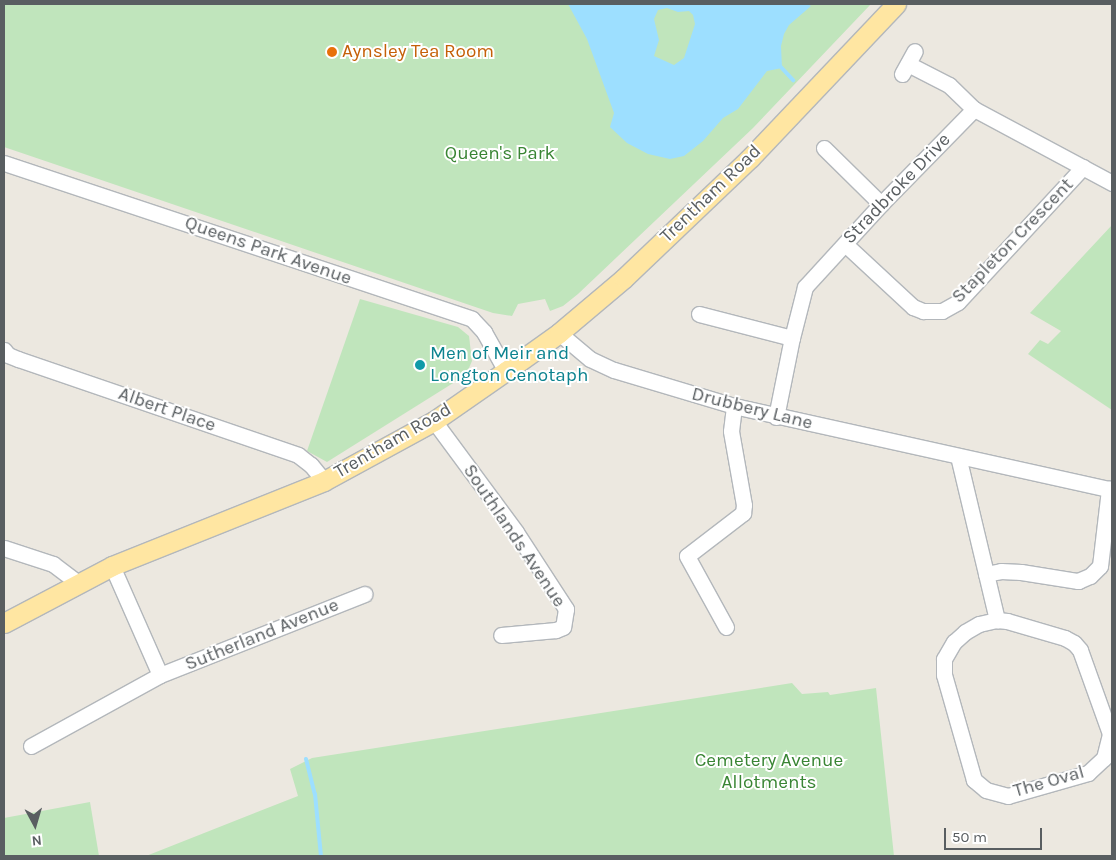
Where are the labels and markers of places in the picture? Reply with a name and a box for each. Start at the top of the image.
place label: Aynsley Tea Room [342,41,494,63]
marker: Aynsley Tea Room [326,46,338,58]
place label: Men of Meir and Longton Cenotaph [430,343,588,387]
marker: Men of Meir and Longton Cenotaph [414,359,426,371]

